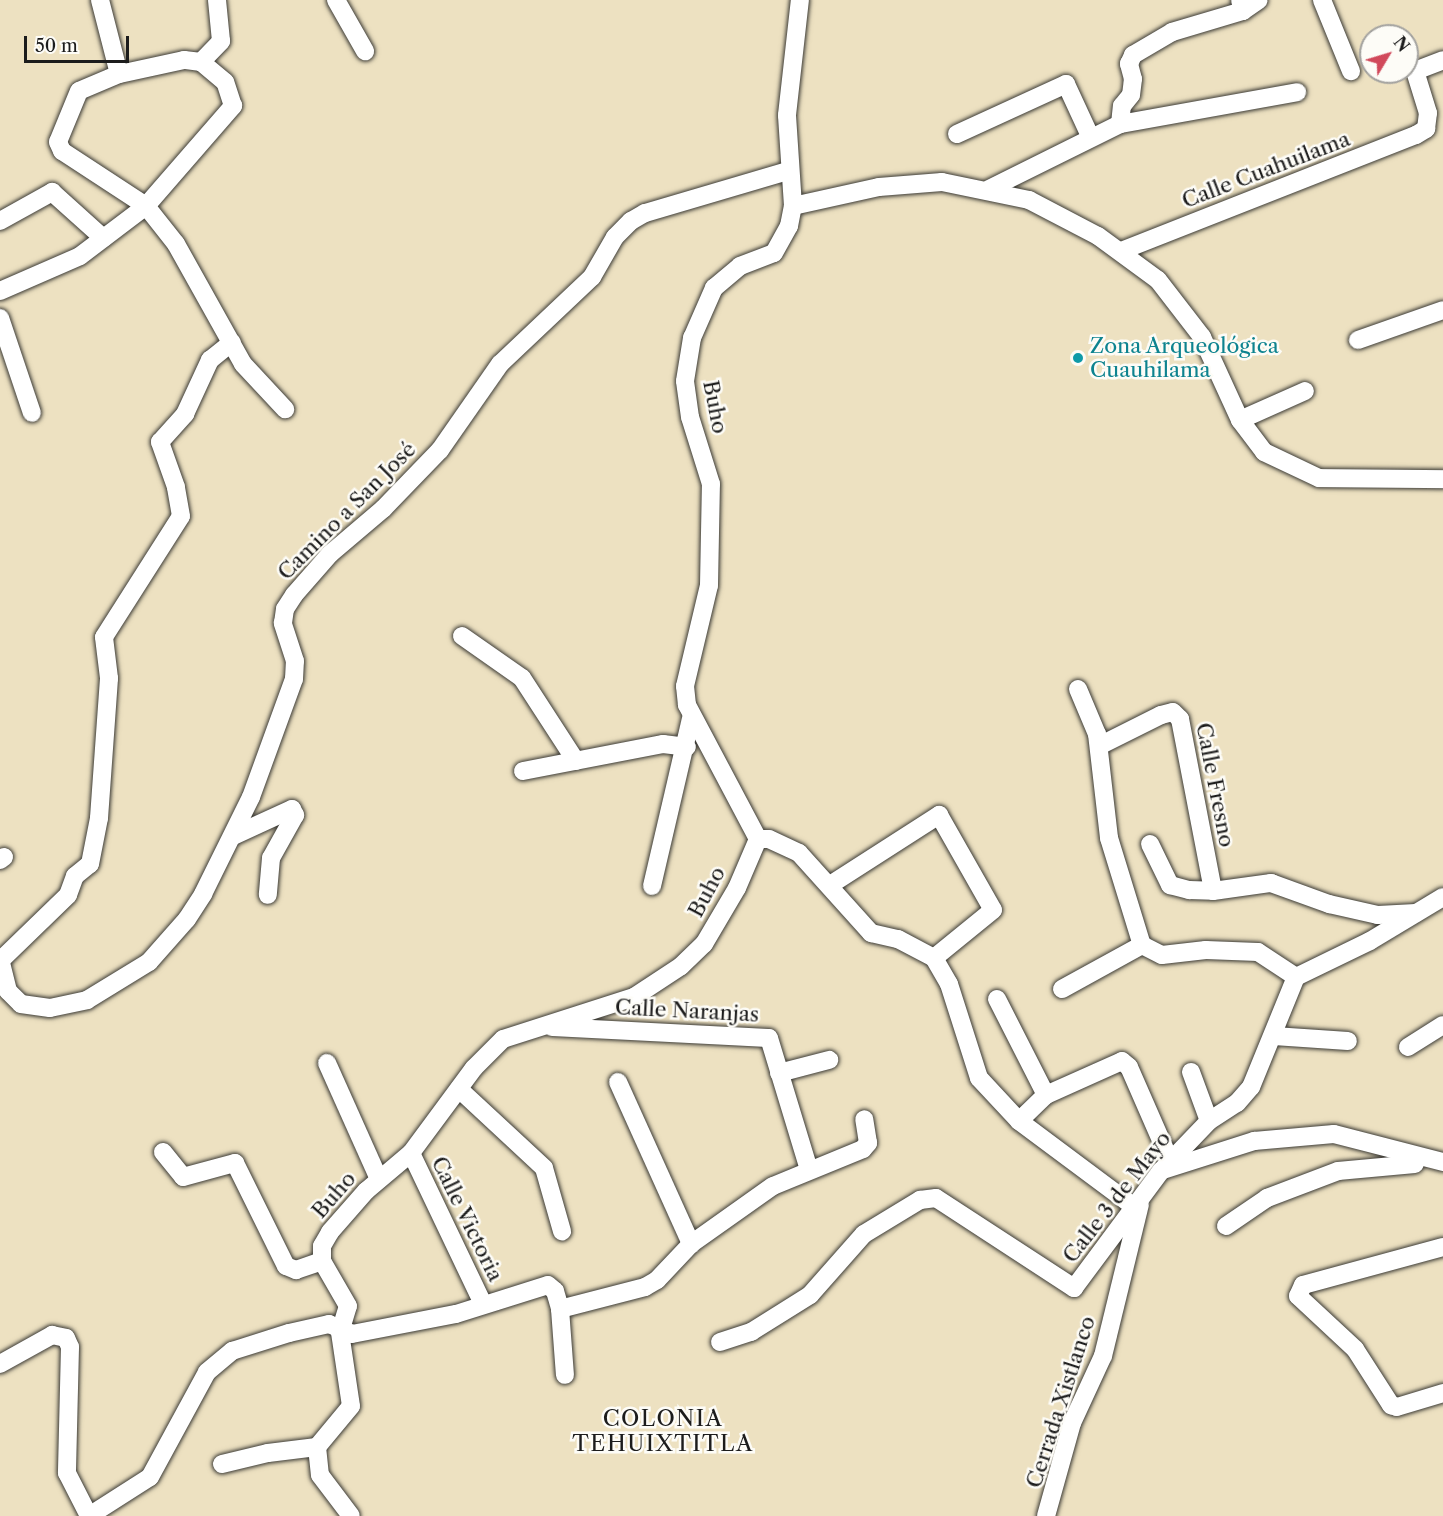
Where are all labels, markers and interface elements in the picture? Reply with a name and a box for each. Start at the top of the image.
scale bar [27,24,132,62]
north arrow [1359,24,1419,84]
text: N [1389,33,1414,56]
text: 50 m [35,35,78,57]
street label: Calle Cuahuilama [1179,126,1353,214]
place label: Zona Arqueológica Cuauhilama [1090,333,1280,383]
marker: Zona Arqueológica Cuauhilama [1071,351,1085,365]
street label: Buho [698,378,732,436]
street label: Camino a San José [273,437,421,585]
street label: Calle Fresno [1191,721,1239,849]
street label: Buho [683,862,731,922]
street label: Calle Naranjas [614,995,760,1027]
street label: Calle 3 de Mayo [1058,1126,1176,1268]
street label: Calle Victoria [426,1152,508,1286]
street label: Buho [307,1166,361,1224]
street label: Cerrada Xistlanco [1021,1313,1101,1491]
district label: COLONIA TEHUIXTITLA [572,1405,754,1456]

